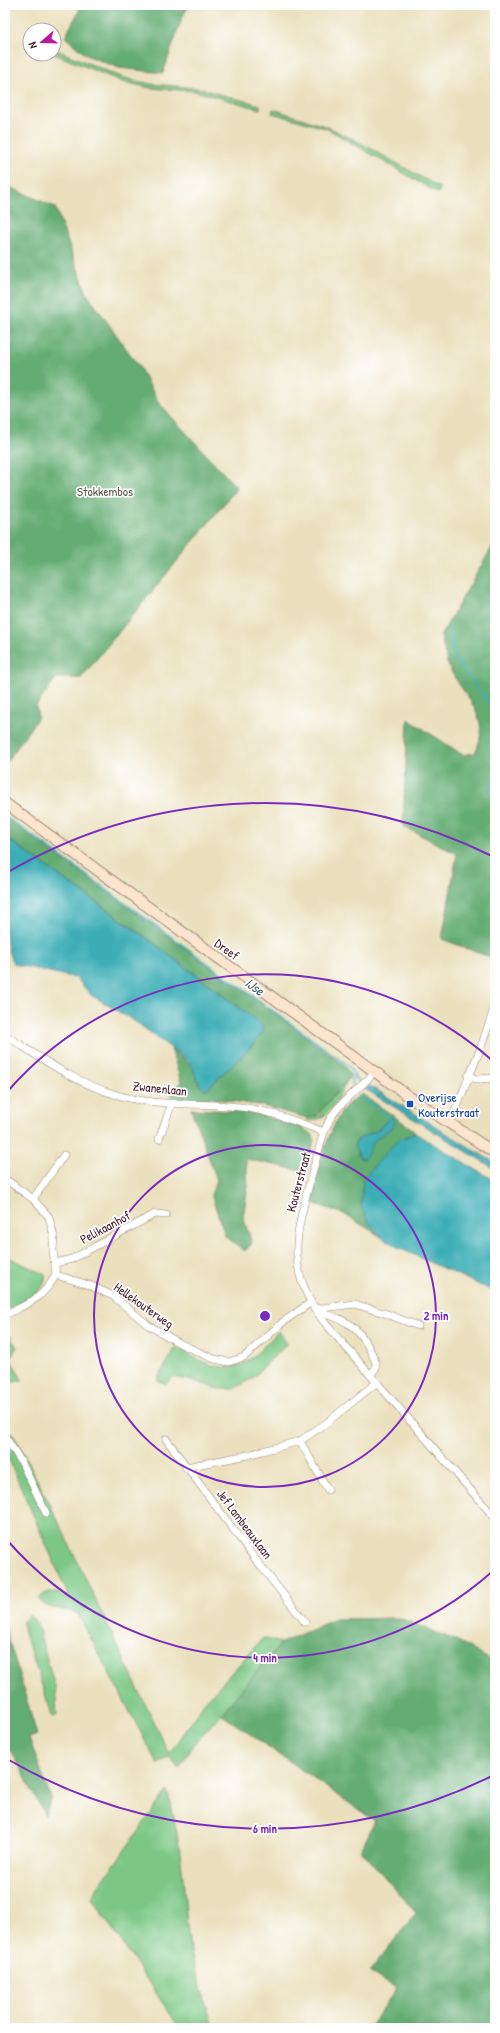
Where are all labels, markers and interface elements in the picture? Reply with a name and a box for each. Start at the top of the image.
north arrow [22,22,62,62]
text: N [25,40,40,51]
park label: Stokkembos [77,482,133,500]
street label: Dreef [211,934,243,964]
water label: IJse [242,973,270,1000]
street label: Zwanenlaan [132,1076,188,1100]
place label: Overijse Kouterstraat [418,1088,480,1121]
marker: Overijse Kouterstraat [405,1099,415,1109]
street label: Kouterstraat [281,1150,315,1214]
street label: Pelikaanhof [77,1206,134,1248]
street label: Hellekouterweg [110,1278,178,1332]
text: 2 min [424,1307,449,1324]
centre of rings [258,1309,272,1323]
street label: Jef Lambeauxlaan [213,1486,277,1562]
text: 4 min [253,1649,277,1666]
text: 6 min [253,1820,277,1837]

